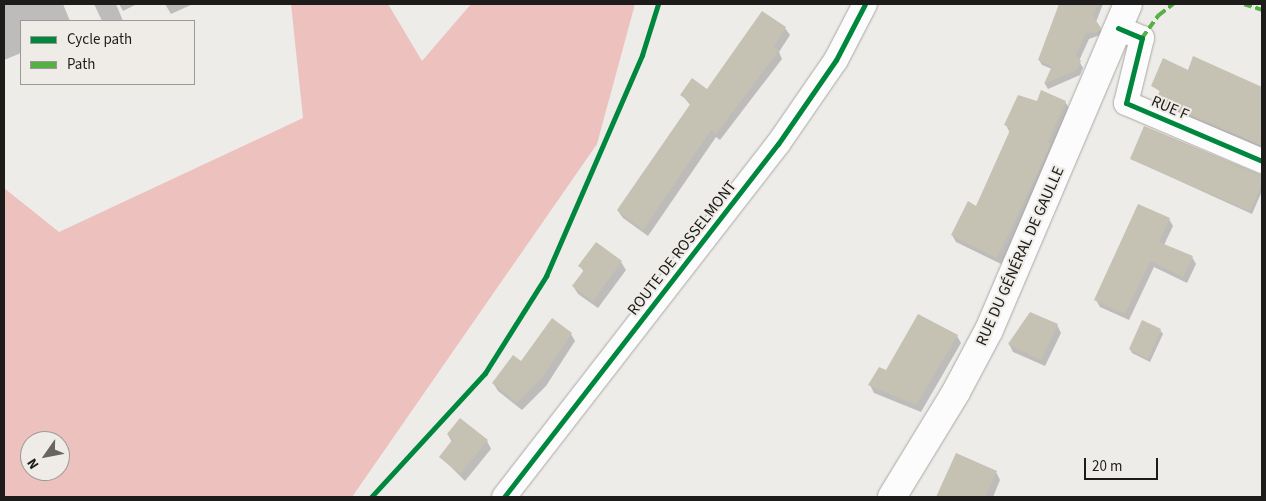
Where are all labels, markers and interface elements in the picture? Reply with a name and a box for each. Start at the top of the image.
legend [20,20,195,85]
text: Cycle path [67,29,132,50]
text: Path [67,54,95,75]
street label: RUE F [1148,92,1192,124]
street label: RUE DU GÉNÉRAL DE GAULLE [972,163,1068,349]
street label: ROUTE DE ROSSELMONT [623,177,741,319]
north arrow [20,431,70,481]
scale bar [1086,448,1160,480]
text: N [22,454,44,473]
text: 20 m [1092,456,1122,477]

